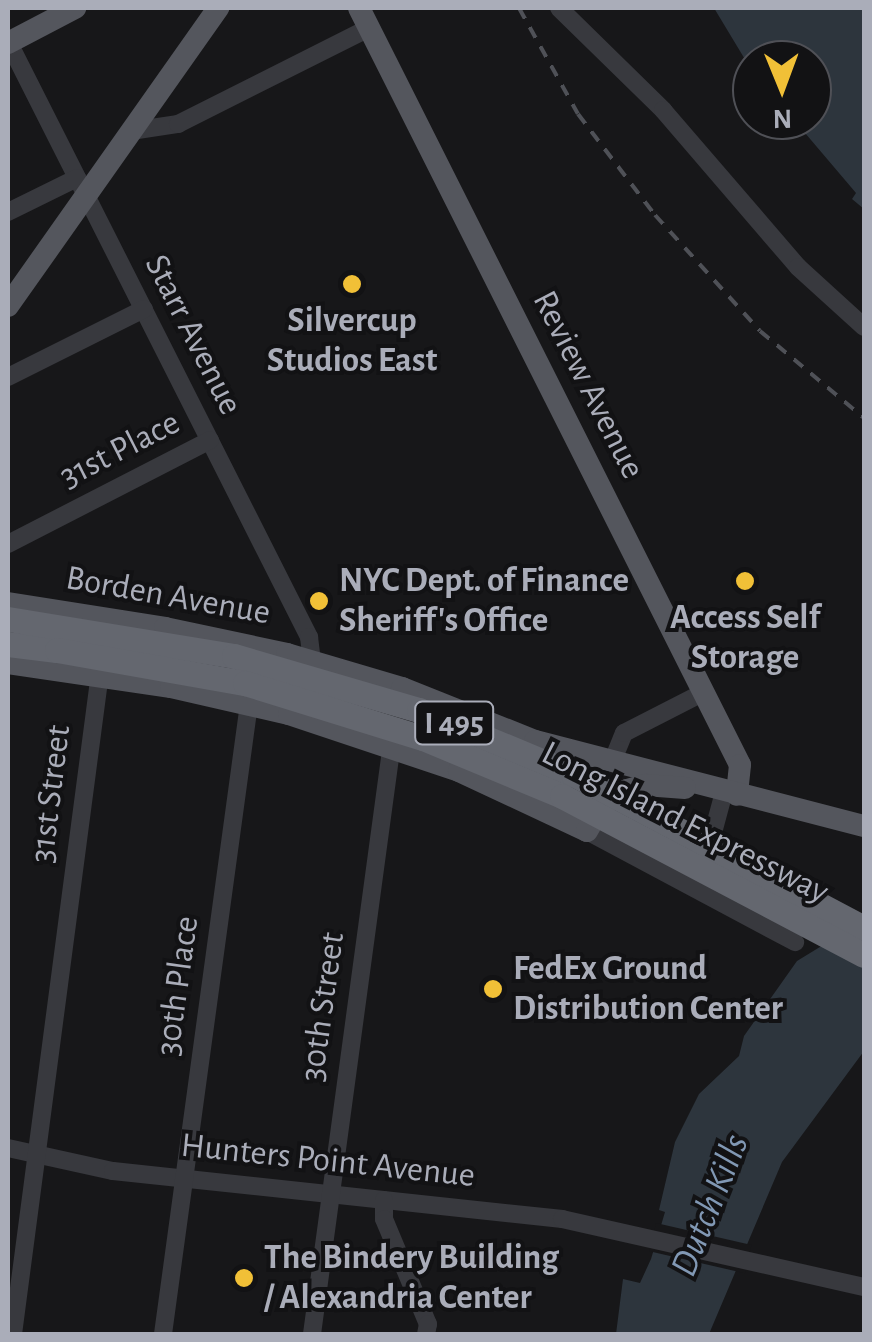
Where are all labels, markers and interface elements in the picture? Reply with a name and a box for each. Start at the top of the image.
north arrow [732,40,832,140]
text: N [773,104,792,132]
street label: Starr Avenue [135,248,251,422]
marker: Silvercup Studios East [341,273,363,295]
street label: Review Avenue [523,284,653,486]
place label: Silvercup Studios East [267,300,437,382]
street label: 31st Place [53,402,187,498]
street label: Borden Avenue [63,557,273,635]
place label: NYC Dept. of Finance Sheriff's Office [339,560,629,642]
marker: Access Self Storage [734,570,756,592]
marker: NYC Dept. of Finance Sheriff's Office [308,590,330,612]
place label: Access Self Storage [670,597,820,679]
road number: I 495 [414,696,494,750]
street label: 31st Street [22,723,80,865]
street label: Long Island Expressway [535,732,835,914]
street label: 30th Place [147,913,209,1059]
street label: 30th Street [292,930,354,1084]
place label: FedEx Ground Distribution Center [513,948,783,1030]
marker: FedEx Ground Distribution Center [482,978,504,1000]
street label: Hunters Point Avenue [179,1125,477,1197]
water label: Dutch Kills [662,1129,760,1283]
place label: The Bindery Building / Alexandria Center [264,1237,559,1319]
marker: The Bindery Building / Alexandria Center [233,1267,255,1289]

